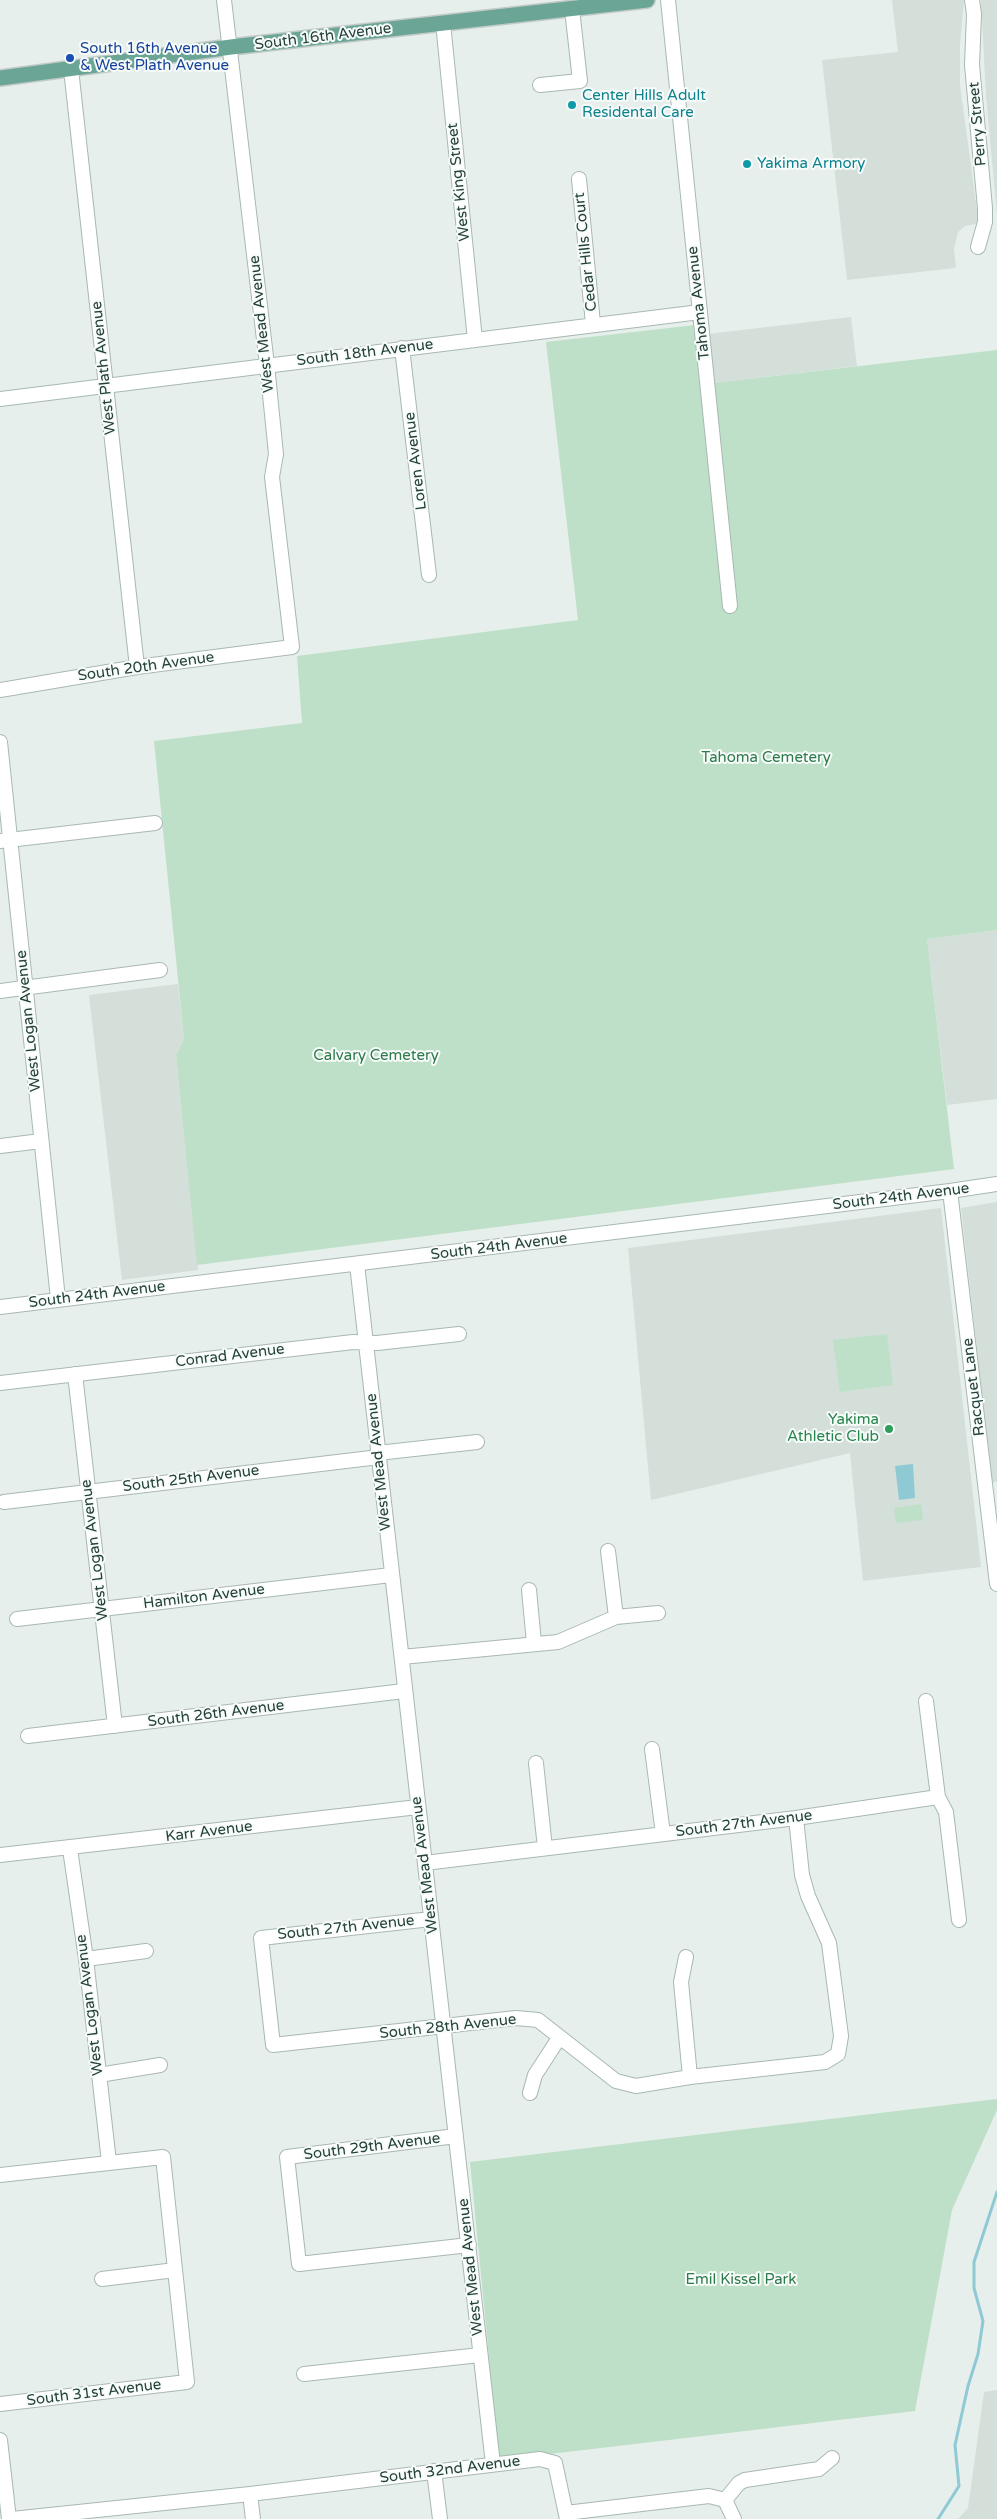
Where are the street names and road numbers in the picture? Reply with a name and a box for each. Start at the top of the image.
street label: South 16th Avenue [254,20,392,54]
street label: Perry Street [965,81,991,167]
street label: West King Street [444,122,474,242]
street label: Cedar Hills Court [571,192,601,312]
street label: Tahoma Avenue [684,245,714,361]
street label: West Mead Avenue [246,254,278,394]
street label: West Plath Avenue [88,300,120,436]
street label: South 18th Avenue [296,336,434,370]
street label: Loren Avenue [401,411,431,511]
street label: South 20th Avenue [77,649,215,685]
street label: West Logan Avenue [13,949,45,1093]
street label: South 24th Avenue [832,1180,970,1214]
street label: South 24th Avenue [430,1230,568,1264]
street label: South 24th Avenue [28,1278,166,1312]
street label: Racquet Lane [959,1337,989,1437]
street label: Conrad Avenue [174,1340,286,1372]
street label: West Mead Avenue [363,1392,395,1532]
street label: South 25th Avenue [122,1462,260,1496]
street label: West Logan Avenue [77,1478,113,1622]
street label: Hamilton Avenue [142,1581,266,1613]
street label: South 26th Avenue [147,1697,285,1731]
street label: West Mead Avenue [408,1795,442,1935]
street label: South 27th Avenue [675,1807,813,1841]
street label: Karr Avenue [164,1818,254,1846]
street label: South 27th Avenue [277,1912,415,1944]
street label: West Logan Avenue [72,1933,108,2077]
street label: South 28th Avenue [379,2011,517,2043]
street label: South 29th Avenue [303,2130,441,2164]
street label: West Mead Avenue [455,2197,487,2337]
street label: South 31st Avenue [26,2376,162,2410]
street label: South 32nd Avenue [379,2452,521,2488]

